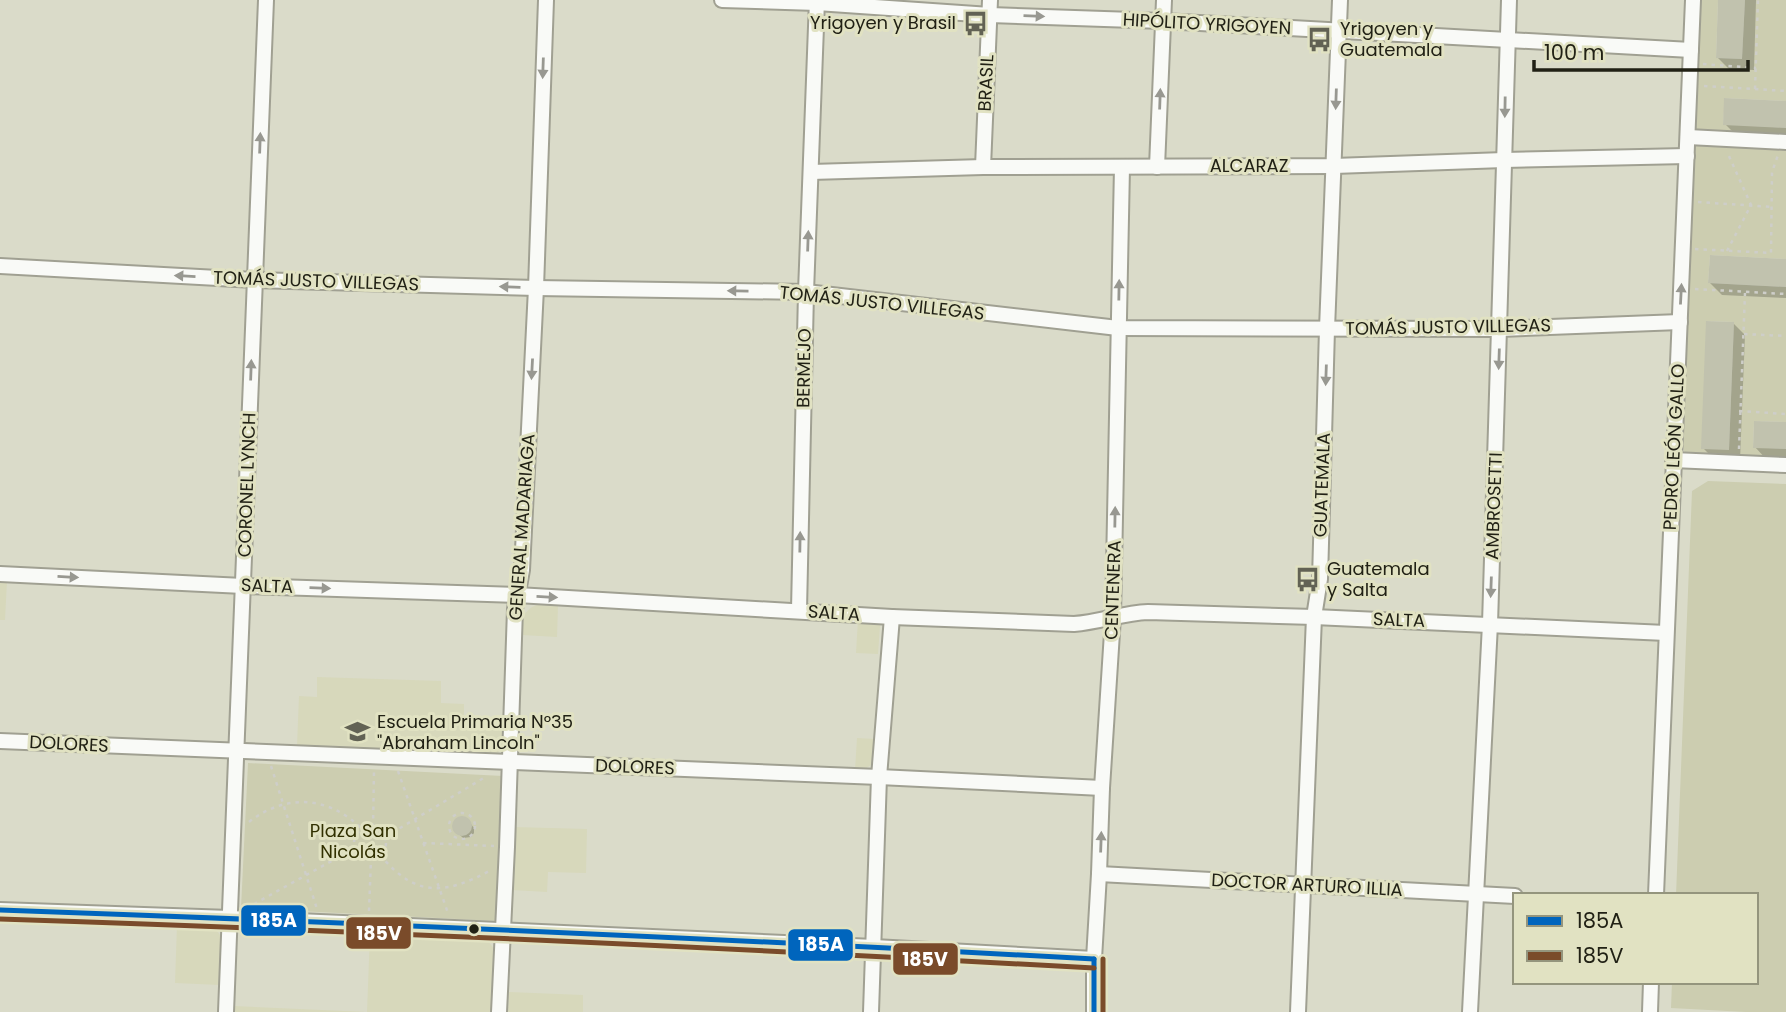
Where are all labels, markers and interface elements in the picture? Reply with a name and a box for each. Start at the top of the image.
street label: HIPÓLITO YRIGOYEN [1122,7,1292,40]
bus stop icon: Yrigoyen y Brasil [962,9,990,37]
place label: Yrigoyen y Brasil [810,10,956,35]
one-way arrow [1024,11,1046,22]
place label: Yrigoyen y Guatemala [1340,16,1443,62]
bus stop icon: Yrigoyen y Guatemala [1306,25,1334,53]
scale bar [1534,28,1748,72]
text: 100 m [1544,38,1604,67]
street label: BRASIL [972,54,999,112]
one-way arrow [538,57,549,79]
one-way arrow [1155,87,1166,109]
one-way arrow [1331,88,1342,110]
one-way arrow [1499,97,1511,119]
one-way arrow [254,132,265,154]
street label: ALCARAZ [1210,153,1288,178]
one-way arrow [803,230,814,252]
street label: TOMÁS JUSTO VILLEGAS [213,264,419,297]
one-way arrow [174,270,196,281]
street label: TOMÁS JUSTO VILLEGAS [778,279,986,326]
one-way arrow [1113,279,1124,301]
one-way arrow [499,282,521,293]
one-way arrow [1676,283,1687,305]
one-way arrow [726,285,748,297]
street label: TOMÁS JUSTO VILLEGAS [1345,312,1551,341]
street label: BERMEJO [790,328,817,408]
one-way arrow [1493,348,1504,370]
one-way arrow [526,358,537,380]
one-way arrow [245,359,256,381]
street label: PEDRO LEÓN GALLO [1657,363,1690,531]
one-way arrow [1320,364,1331,386]
street label: CORONEL LYNCH [231,412,262,558]
street label: GUATEMALA [1307,432,1336,538]
street label: GENERAL MADARIAGA [503,433,540,621]
street label: AMBROSETTI [1479,452,1508,560]
one-way arrow [1109,506,1121,528]
one-way arrow [794,531,806,553]
street label: CENTENERA [1098,540,1127,640]
place label: Guatemala y Salta [1327,556,1430,602]
bus stop icon: Guatemala y Salta [1293,565,1321,593]
one-way arrow [57,572,79,583]
street label: SALTA [240,572,294,599]
one-way arrow [1486,576,1497,598]
one-way arrow [309,583,331,594]
one-way arrow [537,591,559,602]
street label: SALTA [807,598,861,627]
street label: SALTA [1372,606,1426,633]
place label: Escuela Primaria N°35 "Abraham Lincoln" [377,709,573,755]
school or university icon: Escuela Primaria N°35 "Abraham Lincoln" [343,718,371,746]
street label: DOLORES [29,729,109,758]
street label: DOLORES [595,753,675,780]
park label: Plaza San Nicolás [310,818,396,864]
one-way arrow [1095,831,1106,853]
street label: DOCTOR ARTURO ILLIA [1211,867,1403,902]
legend [1513,893,1758,984]
line badge: 185A [240,904,307,937]
text: 185A [1576,906,1623,935]
text: 185A [251,907,297,934]
line badge: 185V [345,916,412,950]
text: 185V [356,920,402,947]
unlabelled marker [467,922,481,936]
line badge: 185A [787,928,854,962]
text: 185A [798,931,844,958]
text: 185V [1576,941,1623,970]
line badge: 185V [892,942,959,976]
text: 185V [902,946,948,973]

